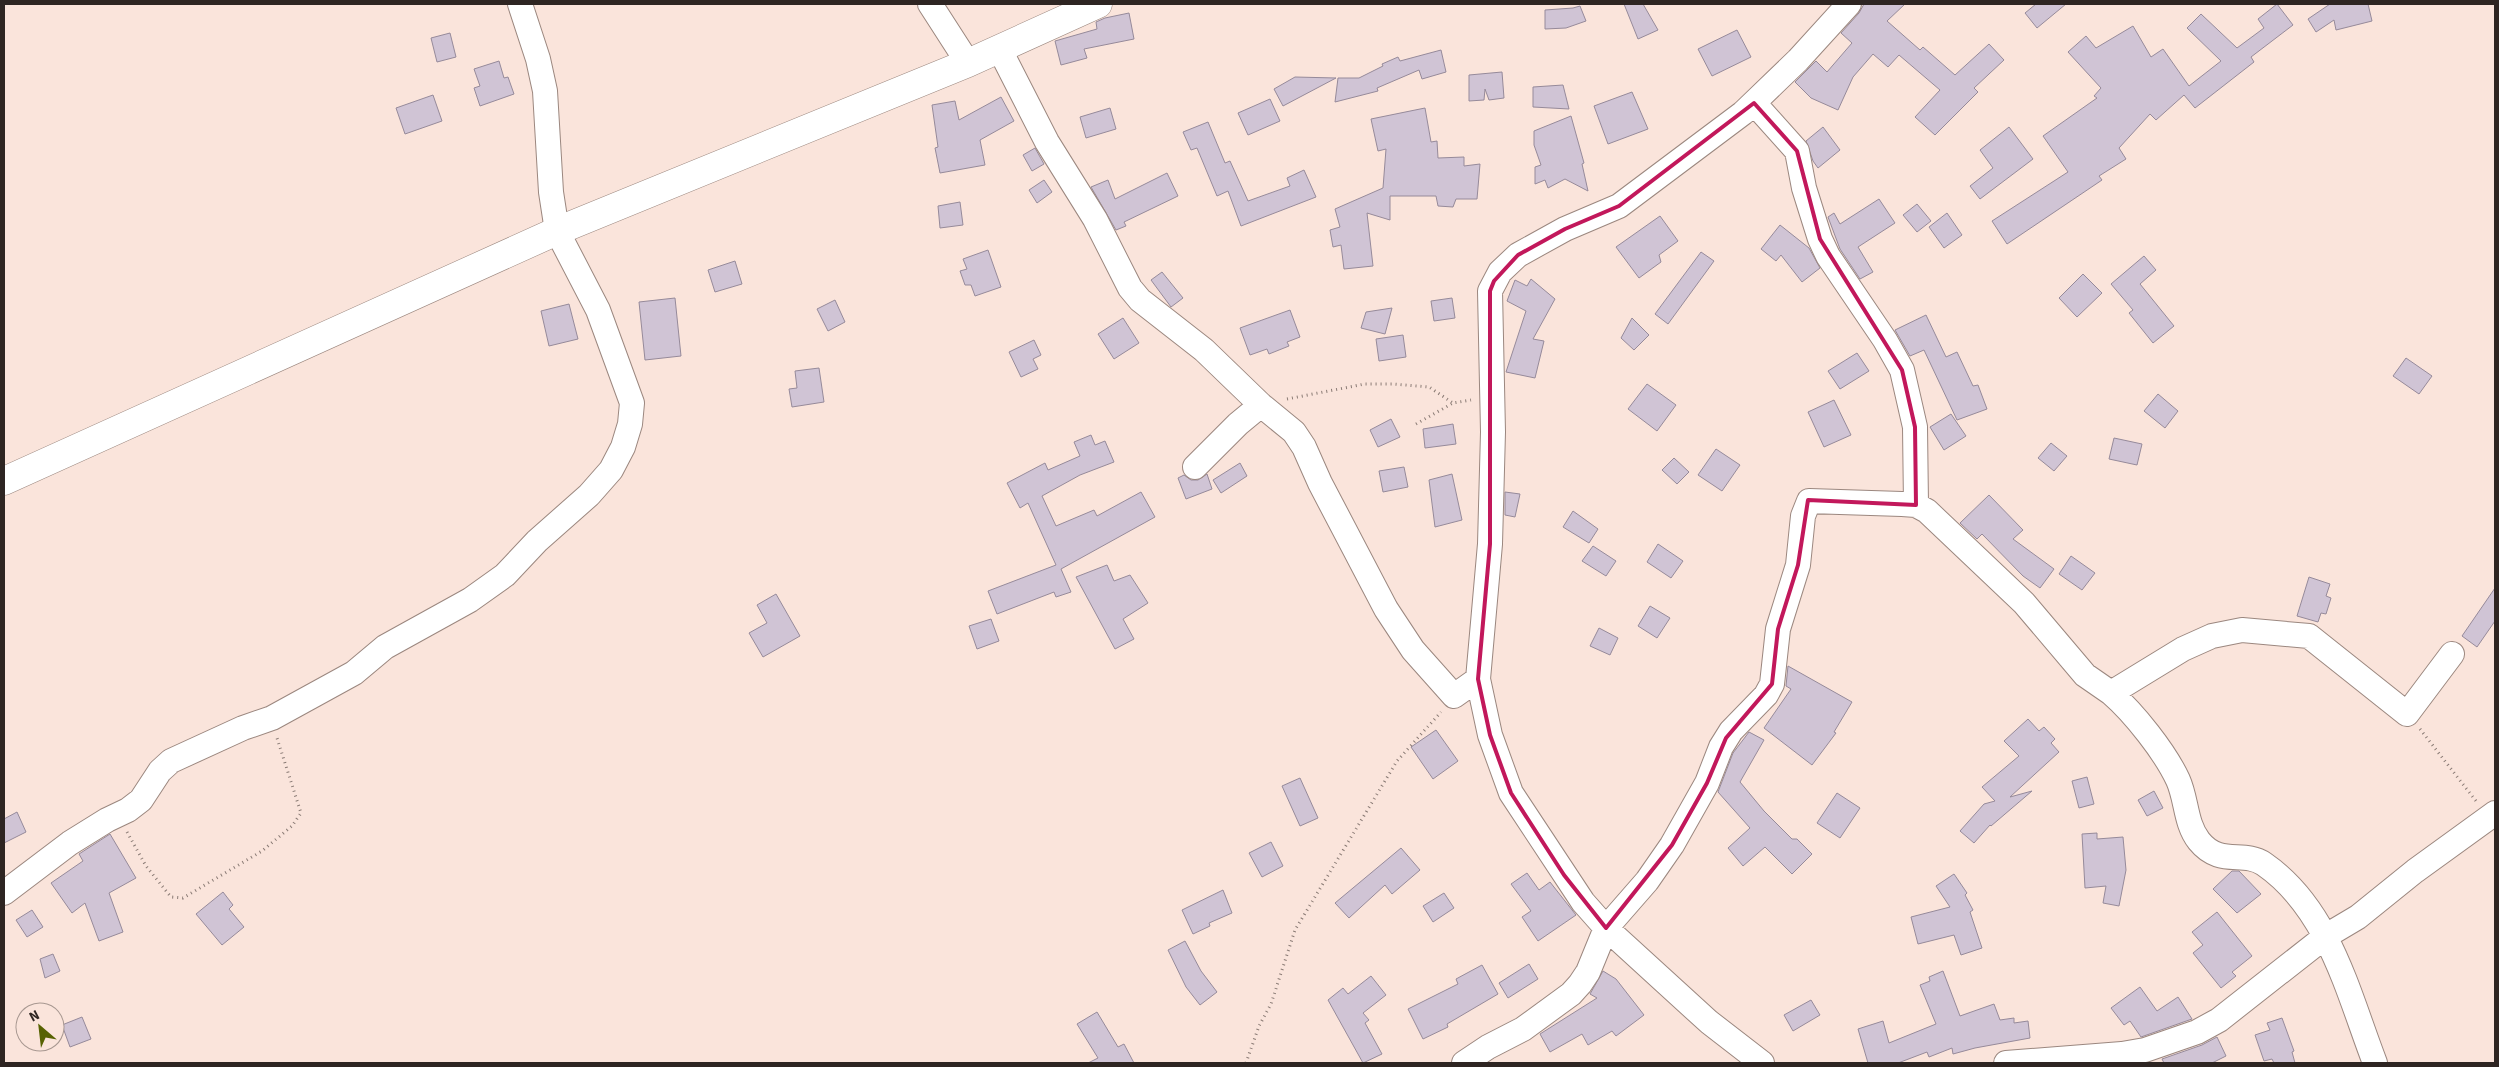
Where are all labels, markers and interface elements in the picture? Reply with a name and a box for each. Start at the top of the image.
north arrow [15,1002,65,1052]
text: N [26,1005,43,1027]

